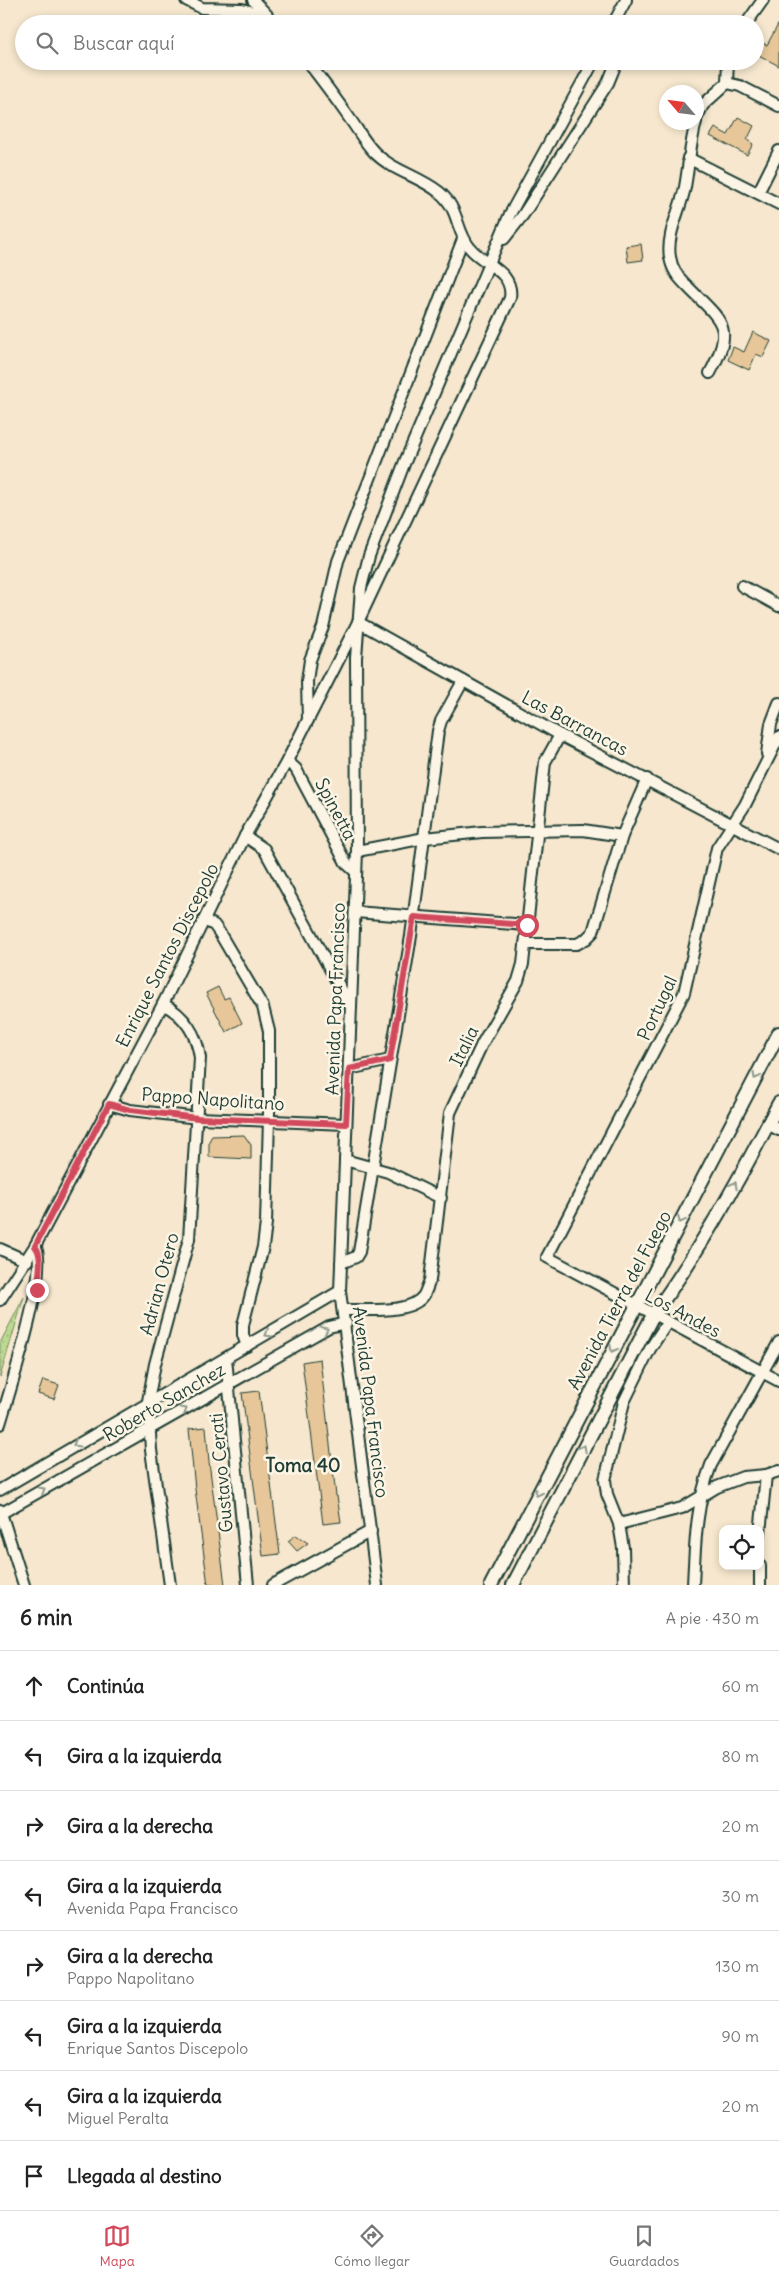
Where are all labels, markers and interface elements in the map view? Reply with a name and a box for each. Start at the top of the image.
search box [15,15,764,70]
icon: search [33,29,61,57]
text: Buscar aquí [73,31,174,55]
north arrow [659,85,704,130]
street label: Las Barrancas [518,685,632,761]
street label: Spinetta [310,774,362,844]
street label: Enrique Santos Discepolo [110,859,224,1051]
street label: Avenida Papa Francisco [320,902,350,1096]
route start [516,914,539,937]
street label: Portugal [632,972,682,1044]
street label: Italia [444,1022,484,1070]
one-way arrow [752,1071,762,1080]
street label: Pappo Napolitano [141,1083,285,1115]
one-way arrow [728,1181,738,1190]
street label: Avenida Tierra del Fuego [562,1206,676,1394]
one-way arrow [677,1215,687,1224]
street label: Adrian Otero [134,1230,184,1338]
route end [26,1279,49,1302]
street label: Los Andes [641,1283,725,1343]
street label: Avenida Papa Francisco [348,1305,394,1499]
one-way arrow [320,1326,329,1336]
one-way arrow [265,1327,274,1337]
one-way arrow [609,1344,619,1353]
street label: Roberto Sanchez [99,1357,230,1446]
one-way arrow [178,1406,187,1416]
street label: Gustavo Cerati [204,1412,238,1534]
one-way arrow [73,1438,82,1448]
one-way arrow [577,1444,587,1453]
district label: Toma 40 [266,1453,340,1477]
one-way arrow [37,1487,46,1497]
one-way arrow [534,1488,544,1497]
map controls [719,1525,764,1570]
button: locate [719,1525,764,1570]
text: 6 min [20,1604,72,1631]
text: A pie · 430 m [666,1608,759,1628]
icon: ahead [20,1672,48,1700]
text: Continúa [67,1674,144,1698]
text: 60 m [721,1676,759,1696]
icon: left [20,1742,48,1770]
text: Gira a la izquierda [67,1744,222,1768]
text: 80 m [721,1746,759,1766]
icon: right [20,1812,48,1840]
text: Gira a la derecha [67,1814,213,1838]
text: 20 m [722,1816,759,1836]
text: Gira a la izquierda [67,1874,222,1898]
icon: left [20,1882,48,1910]
text: 30 m [722,1886,759,1906]
text: Avenida Papa Francisco [67,1898,238,1918]
text: Gira a la derecha [67,1944,213,1968]
icon: right [20,1952,48,1980]
text: 130 m [715,1956,759,1976]
text: Pappo Napolitano [67,1968,195,1988]
text: Gira a la izquierda [67,2014,222,2038]
icon: left [20,2022,48,2050]
text: 90 m [721,2026,759,2046]
text: Enrique Santos Discepolo [67,2038,248,2058]
text: Gira a la izquierda [67,2084,222,2108]
icon: left [20,2092,48,2120]
text: 20 m [722,2096,759,2116]
text: Miguel Peralta [67,2108,169,2128]
icon: arrive [20,2162,48,2190]
text: Llegada al destino [67,2164,222,2188]
tab: Mapa [100,2222,135,2270]
tab: Cómo llegar [334,2222,410,2270]
tab: Guardados [609,2222,679,2270]

